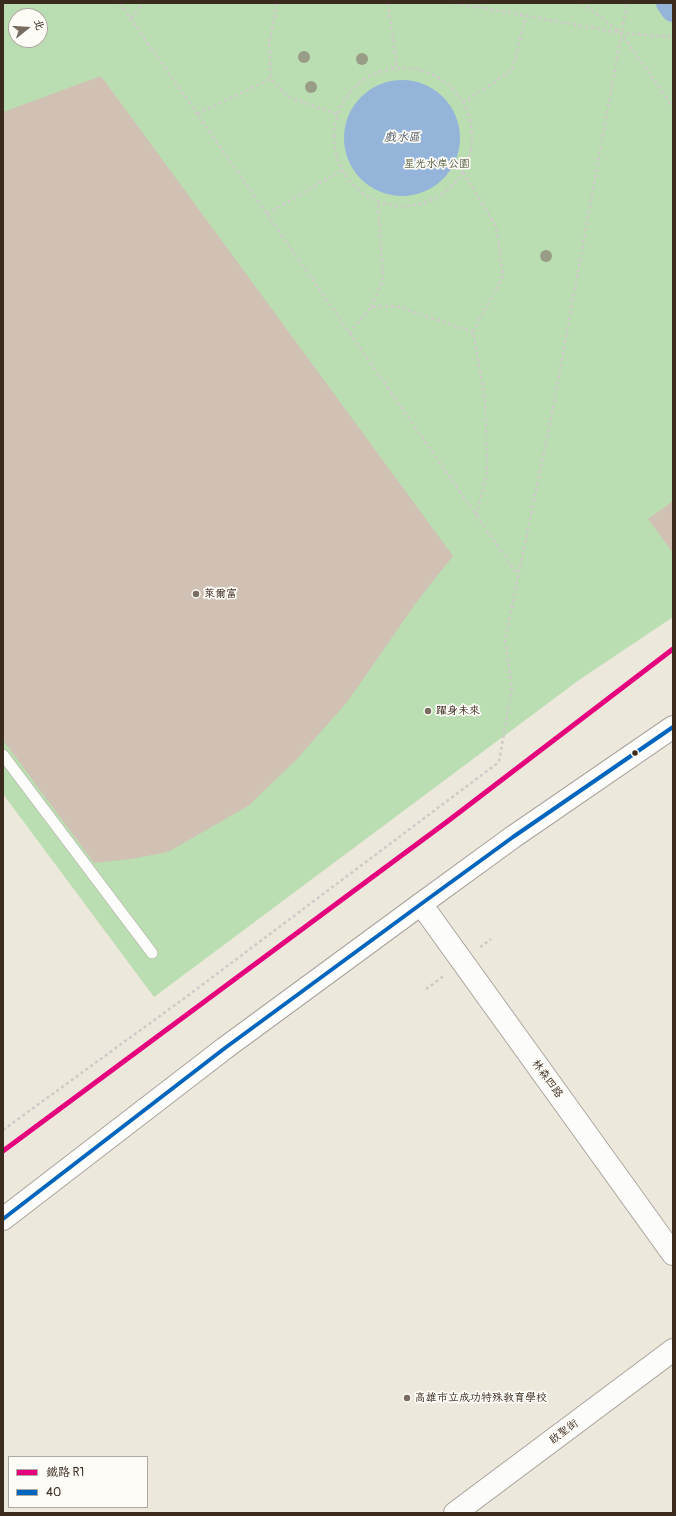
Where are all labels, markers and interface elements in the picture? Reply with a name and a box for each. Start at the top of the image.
north arrow [8,8,48,48]
text: 北 [31,17,47,32]
water label: 戲水區 [384,131,420,145]
park label: 星光水岸公園 [404,157,470,171]
place label: 萊爾富 [204,587,237,601]
marker: 萊爾富 [191,589,201,599]
place label: 躍身未來 [436,704,480,718]
marker: 躍身未來 [423,706,433,716]
unlabelled marker [630,748,640,758]
street label: 林森四路 [529,1057,565,1101]
place label: 高雄市立成功特殊教育學校 [415,1391,547,1405]
marker: 高雄市立成功特殊教育學校 [402,1393,412,1403]
street label: 啟聖街 [547,1417,581,1447]
legend [8,1456,148,1508]
text: 鐵路 R1 [46,1465,84,1480]
text: 40 [46,1485,61,1500]

